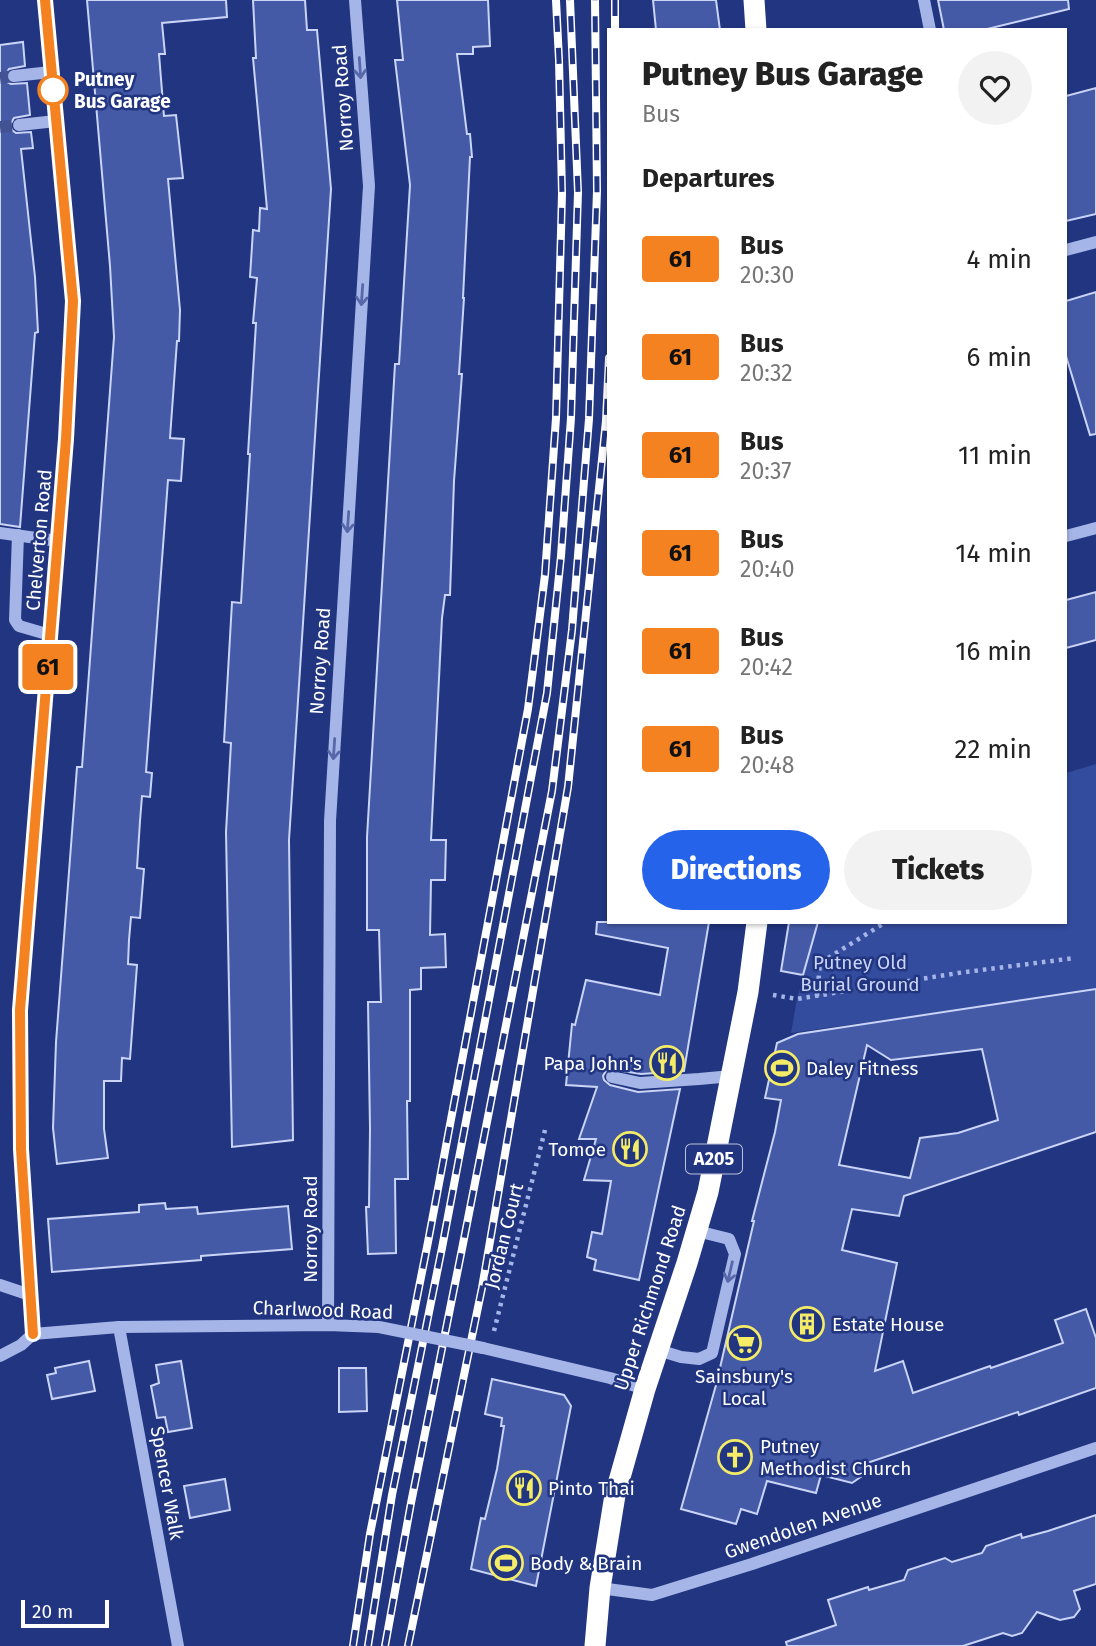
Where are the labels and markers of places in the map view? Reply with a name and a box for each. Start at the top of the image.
place label: Putney Bus Garage [74,68,171,113]
marker: Putney Bus Garage [38,75,68,105]
restaurant icon: Papa John's [648,1044,686,1082]
sports icon: Daley Fitness [763,1049,801,1087]
place label: Papa John's [543,1052,642,1075]
place label: Daley Fitness [806,1057,918,1080]
restaurant icon: Tomoe [611,1130,649,1168]
place label: Tomoe [548,1138,606,1161]
building icon: Estate House [788,1305,826,1343]
place label: Estate House [832,1313,944,1336]
supermarket icon: Sainsbury's Local [725,1324,763,1362]
place label: Sainsbury's Local [695,1365,793,1410]
place label: Putney Methodist Church [760,1435,911,1480]
church icon: Putney Methodist Church [716,1438,754,1476]
restaurant icon: Pinto Thai [505,1469,543,1507]
place label: Pinto Thai [548,1477,635,1500]
sports icon: Body & Brain [487,1544,525,1582]
place label: Body & Brain [530,1552,642,1575]

